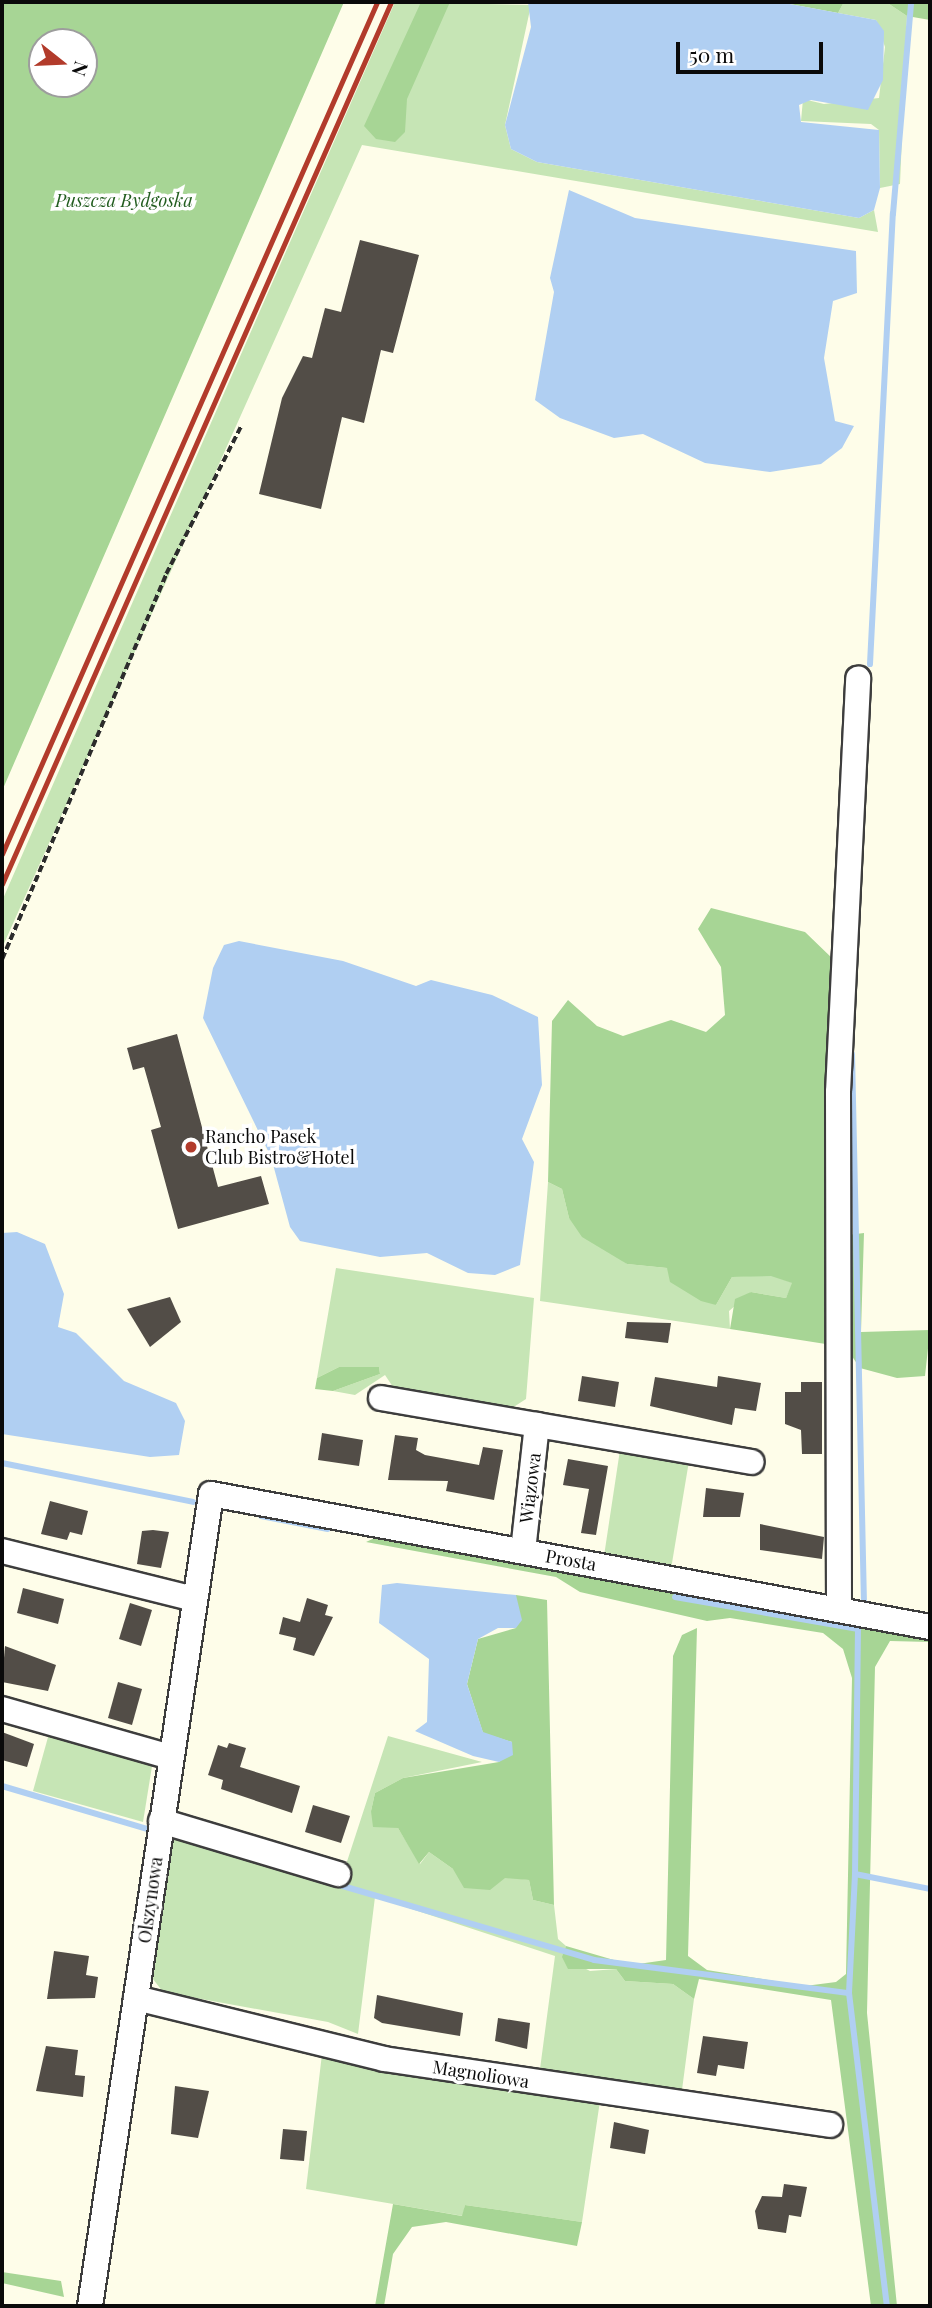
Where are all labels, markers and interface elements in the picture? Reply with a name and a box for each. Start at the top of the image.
north arrow [28,28,98,98]
scale bar [680,28,827,72]
text: 50 m [689,40,734,68]
text: N [67,58,96,79]
park label: Puszcza Bydgoska [55,189,193,211]
place label: Rancho Pasek Club Bistro&Hotel [205,1126,355,1168]
marker: Rancho Pasek Club Bistro&Hotel [183,1139,199,1155]
street label: Wiązowa [515,1451,545,1525]
street label: Prosta [544,1545,598,1575]
street label: Olszynowa [133,1855,167,1945]
street label: Magnoliowa [431,2056,531,2092]

